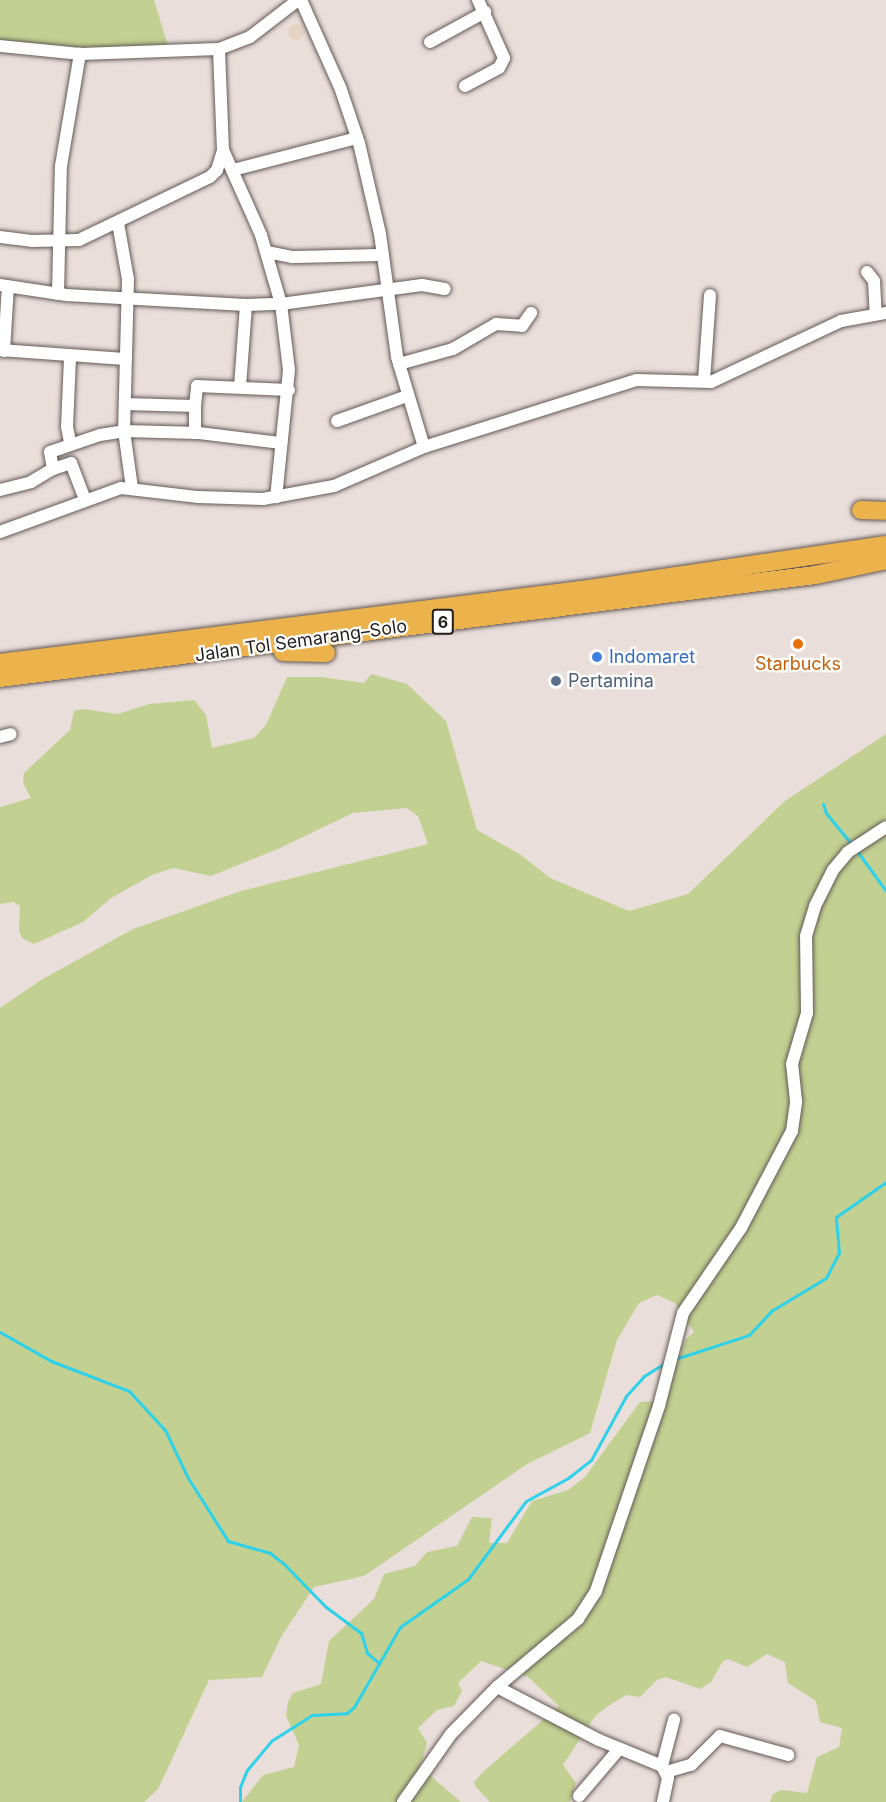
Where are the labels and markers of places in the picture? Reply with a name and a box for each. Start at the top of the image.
marker: Starbucks [791,637,805,651]
place label: Indomaret [609,646,695,668]
marker: Indomaret [590,650,604,664]
place label: Starbucks [755,653,841,675]
place label: Pertamina [568,670,654,692]
marker: Pertamina [549,674,563,688]

